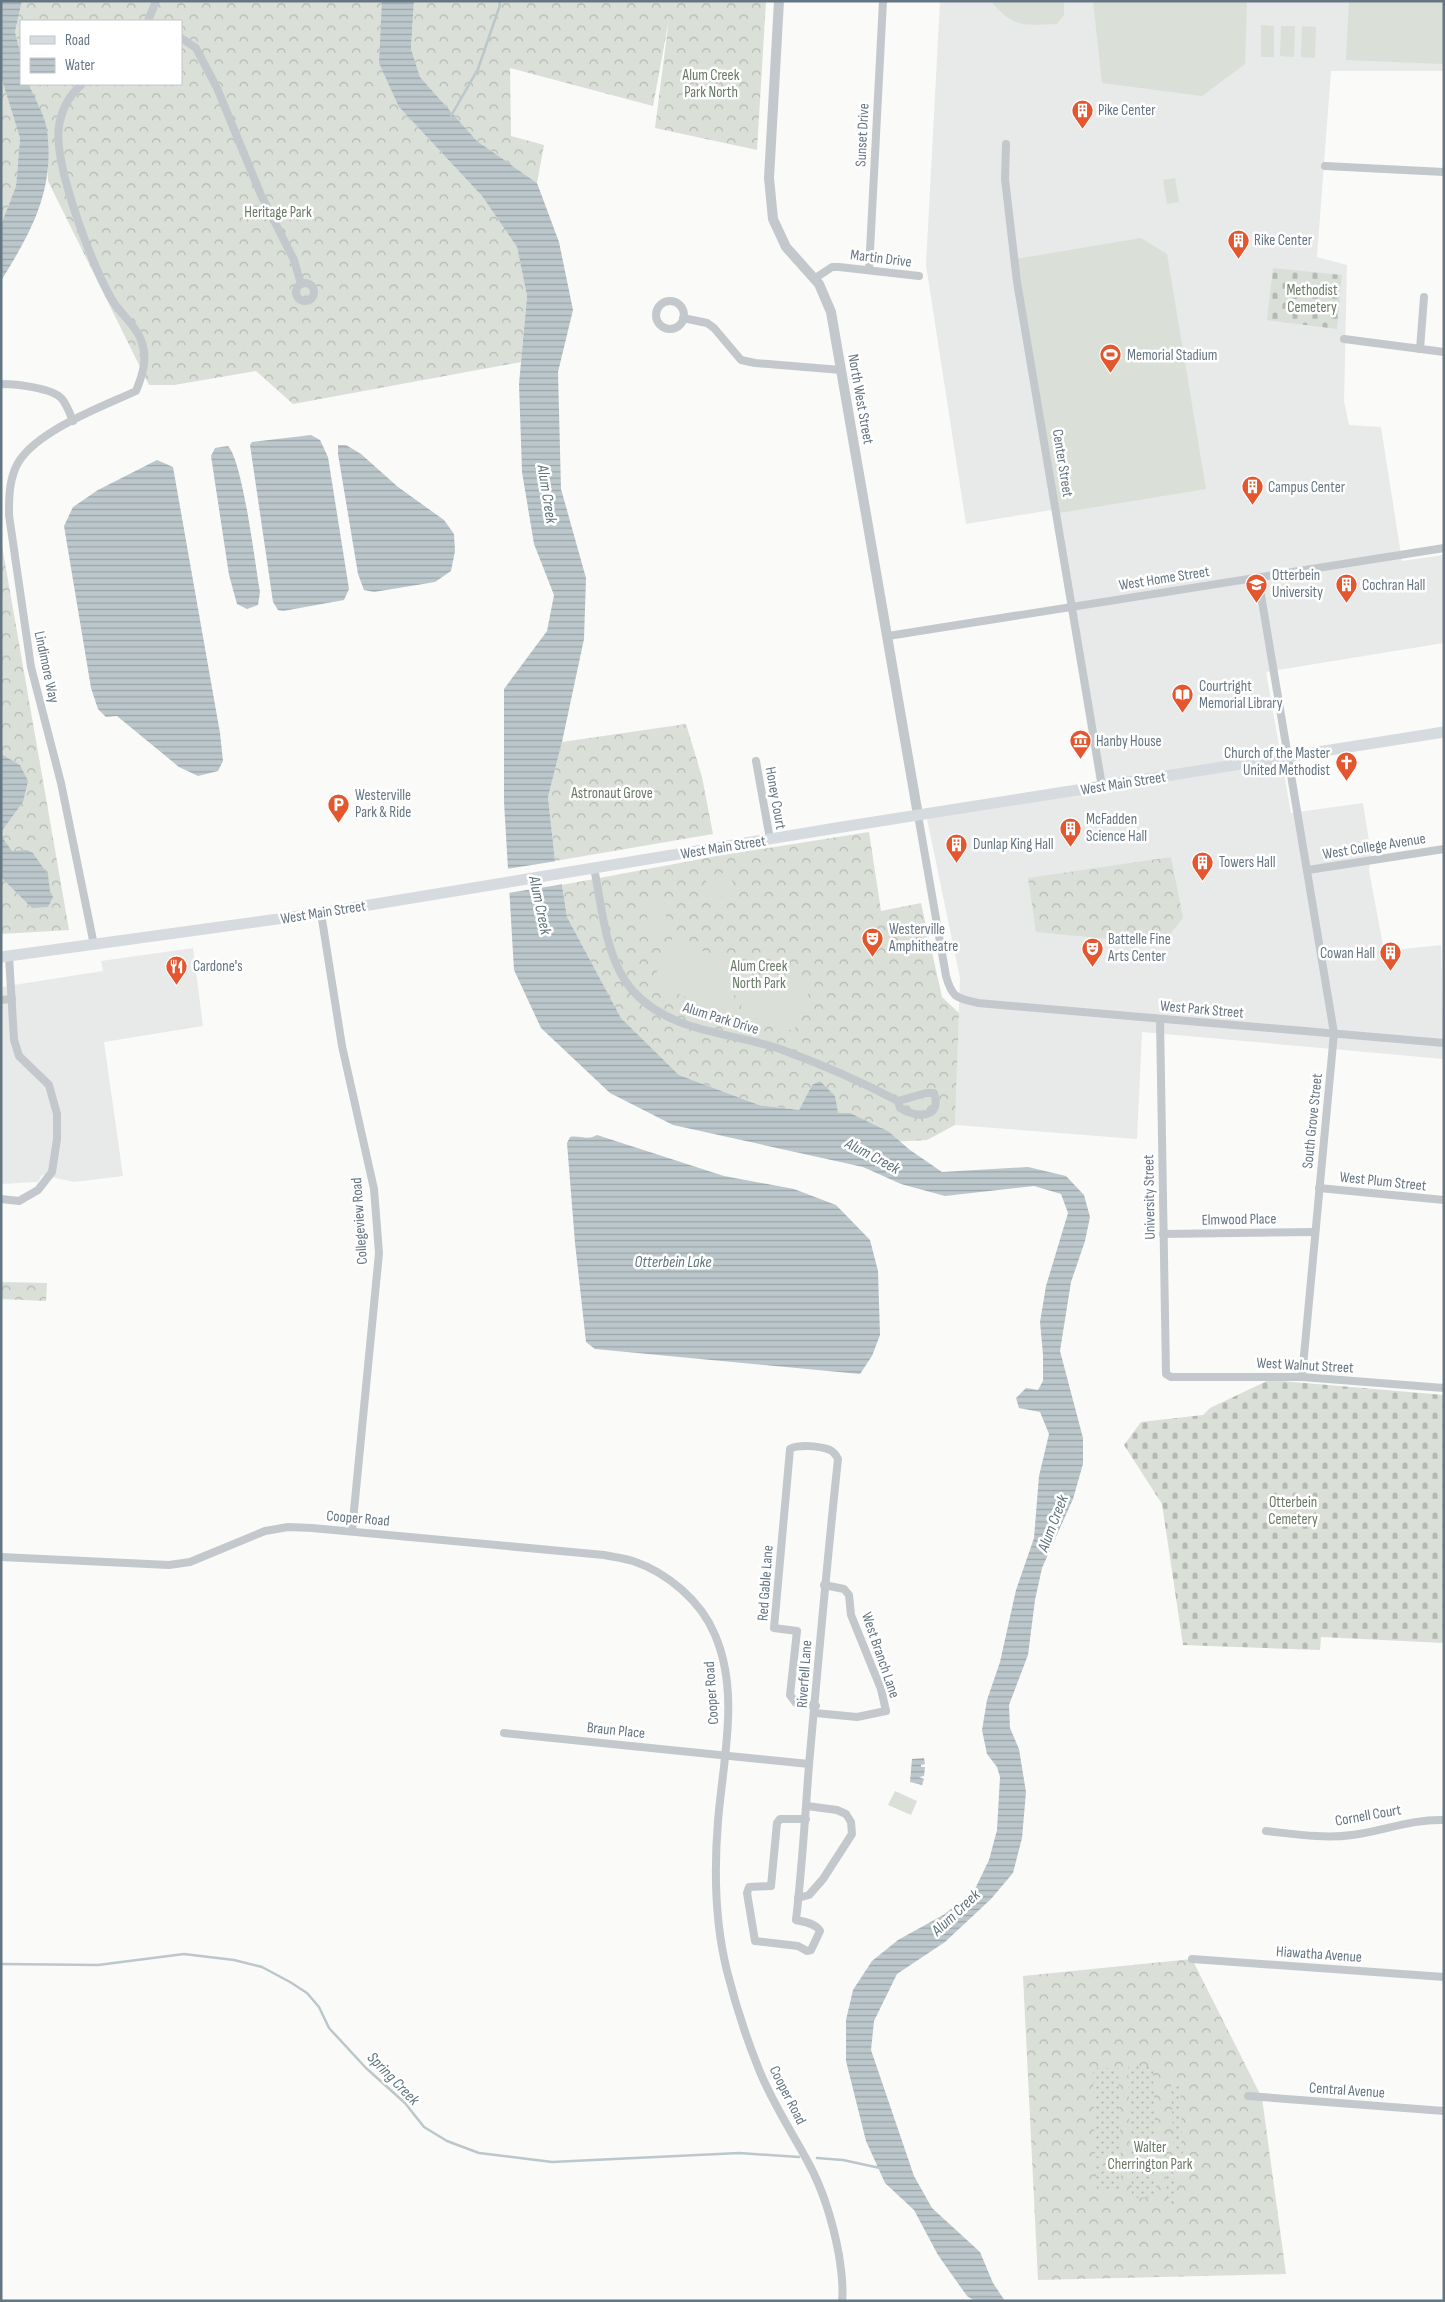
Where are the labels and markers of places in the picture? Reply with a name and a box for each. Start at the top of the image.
building icon: Pike Center [1070,98,1094,129]
place label: Pike Center [1098,101,1156,120]
building icon: Rike Center [1226,228,1250,259]
place label: Rike Center [1254,231,1313,250]
sports icon: Memorial Stadium [1099,343,1123,374]
place label: Memorial Stadium [1127,346,1217,365]
building icon: Campus Center [1240,475,1264,506]
place label: Campus Center [1268,478,1346,497]
place label: Otterbein University [1272,566,1323,602]
school or university icon: Otterbein University [1244,572,1268,603]
building icon: Cochran Hall [1334,573,1358,604]
place label: Cochran Hall [1362,576,1425,595]
place label: Courtright Memorial Library [1199,677,1283,713]
library icon: Courtright Memorial Library [1171,683,1195,714]
museum icon: Hanby House [1068,729,1092,760]
place label: Hanby House [1096,732,1162,751]
place label: Church of the Master United Methodist [1224,744,1331,780]
church icon: Church of the Master United Methodist [1334,750,1358,781]
place label: Westerville Park & Ride [355,786,411,822]
parking icon: Westerville Park & Ride [327,792,351,823]
place label: McFadden Science Hall [1086,810,1147,846]
building icon: McFadden Science Hall [1058,816,1082,847]
building icon: Dunlap King Hall [945,832,969,863]
place label: Dunlap King Hall [973,835,1054,854]
building icon: Towers Hall [1191,850,1215,881]
place label: Towers Hall [1219,853,1275,872]
place label: Westerville Amphitheatre [888,920,958,956]
theatre icon: Westerville Amphitheatre [861,926,885,957]
place label: Battelle Fine Arts Center [1107,930,1171,966]
theatre icon: Battelle Fine Arts Center [1080,936,1104,967]
building icon: Cowan Hall [1379,941,1403,972]
place label: Cowan Hall [1320,944,1375,963]
restaurant icon: Cardone's [165,954,189,985]
place label: Cardone's [193,957,243,976]

